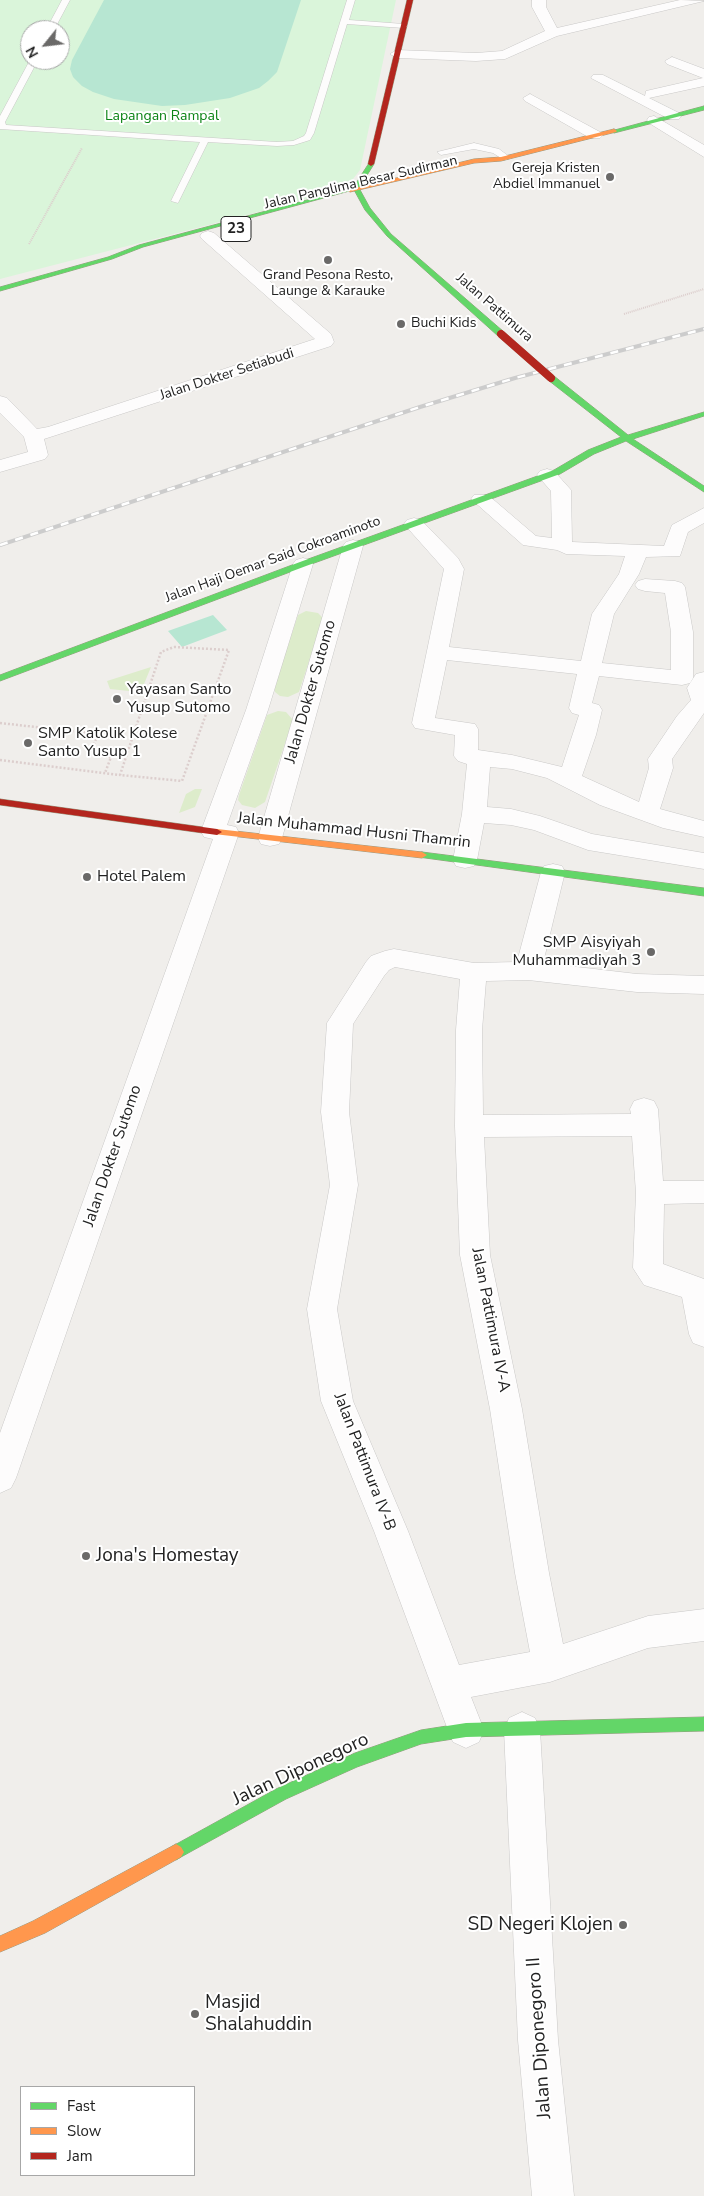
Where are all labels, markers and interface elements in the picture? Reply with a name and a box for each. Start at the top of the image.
north arrow [20,20,70,70]
text: N [21,43,43,61]
park label: Lapangan Rampal [105,109,219,125]
street label: Jalan Panglima Besar Sudirman [263,153,459,213]
place label: Gereja Kristen Abdiel Immanuel [493,161,600,193]
marker: Gereja Kristen Abdiel Immanuel [604,171,616,183]
road number: 23 [221,216,251,242]
marker: Grand Pesona Resto, Launge & Karauke [322,254,334,266]
place label: Grand Pesona Resto, Launge & Karauke [263,268,393,300]
street label: Jalan Pattimura [452,270,536,346]
place label: Buchi Kids [411,316,476,332]
marker: Buchi Kids [395,318,407,330]
street label: Jalan Dokter Setiabudi [158,345,296,405]
street label: Jalan Haji Oemar Said Cokroaminoto [163,513,383,607]
street label: Jalan Dokter Sutomo [281,618,341,766]
place label: Yayasan Santo Yusup Sutomo [127,680,231,718]
marker: Yayasan Santo Yusup Sutomo [111,693,123,705]
place label: SMP Katolik Kolese Santo Yusup 1 [38,724,177,762]
marker: SMP Katolik Kolese Santo Yusup 1 [22,737,34,749]
street label: Jalan Muhammad Husni Thamrin [236,809,472,853]
place label: Hotel Palem [97,867,186,887]
marker: Hotel Palem [81,871,93,883]
place label: SMP Aisyiyah Muhammadiyah 3 [513,933,641,971]
marker: SMP Aisyiyah Muhammadiyah 3 [645,946,657,958]
street label: Jalan Dokter Sutomo [80,1083,146,1229]
street label: Jalan Pattimura IV-A [467,1246,513,1394]
street label: Jalan Pattimura IV-B [329,1390,399,1534]
place label: Jona's Homestay [96,1545,239,1567]
marker: Jona's Homestay [80,1550,92,1562]
street label: Jalan Diponegoro [229,1728,373,1812]
place label: SD Negeri Klojen [467,1914,613,1936]
marker: SD Negeri Klojen [617,1919,629,1931]
street label: Jalan Diponegoro II [523,1956,557,2120]
place label: Masjid Shalahuddin [205,1992,312,2036]
marker: Masjid Shalahuddin [189,2008,201,2020]
legend [20,2086,195,2176]
text: Fast [67,2096,95,2116]
text: Slow [67,2121,101,2141]
text: Jam [67,2146,93,2166]

